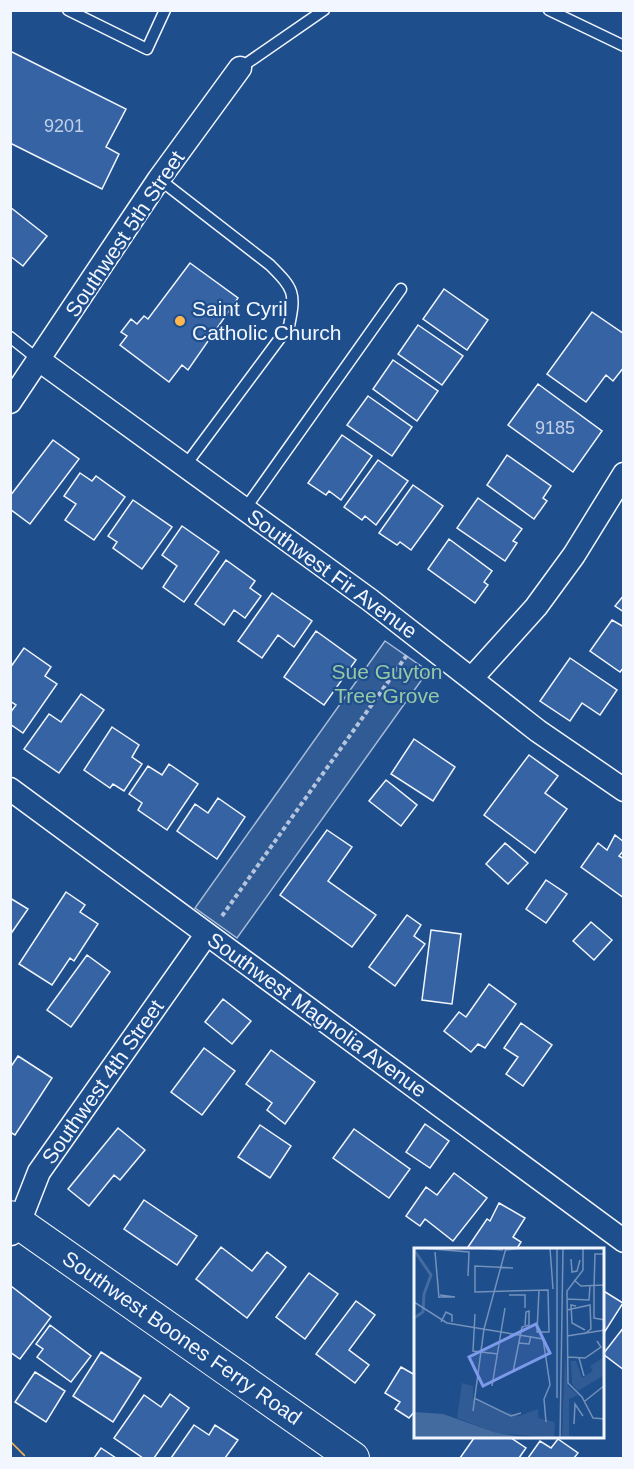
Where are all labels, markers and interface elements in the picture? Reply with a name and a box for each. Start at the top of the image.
house number: 9201 [44,116,84,136]
street label: Southwest 5th Street [61,146,189,321]
place label: Saint Cyril Catholic Church [192,297,341,344]
marker: Saint Cyril Catholic Church [173,314,187,328]
house number: 9185 [535,418,575,438]
street label: Southwest Fir Avenue [243,504,422,643]
park label: Sue Guyton Tree Grove [332,660,442,707]
street label: Southwest Magnolia Avenue [203,928,431,1102]
street label: Southwest 4th Street [37,995,168,1168]
street label: Southwest Boones Ferry Road [59,1246,306,1429]
inset map [414,1248,604,1439]

